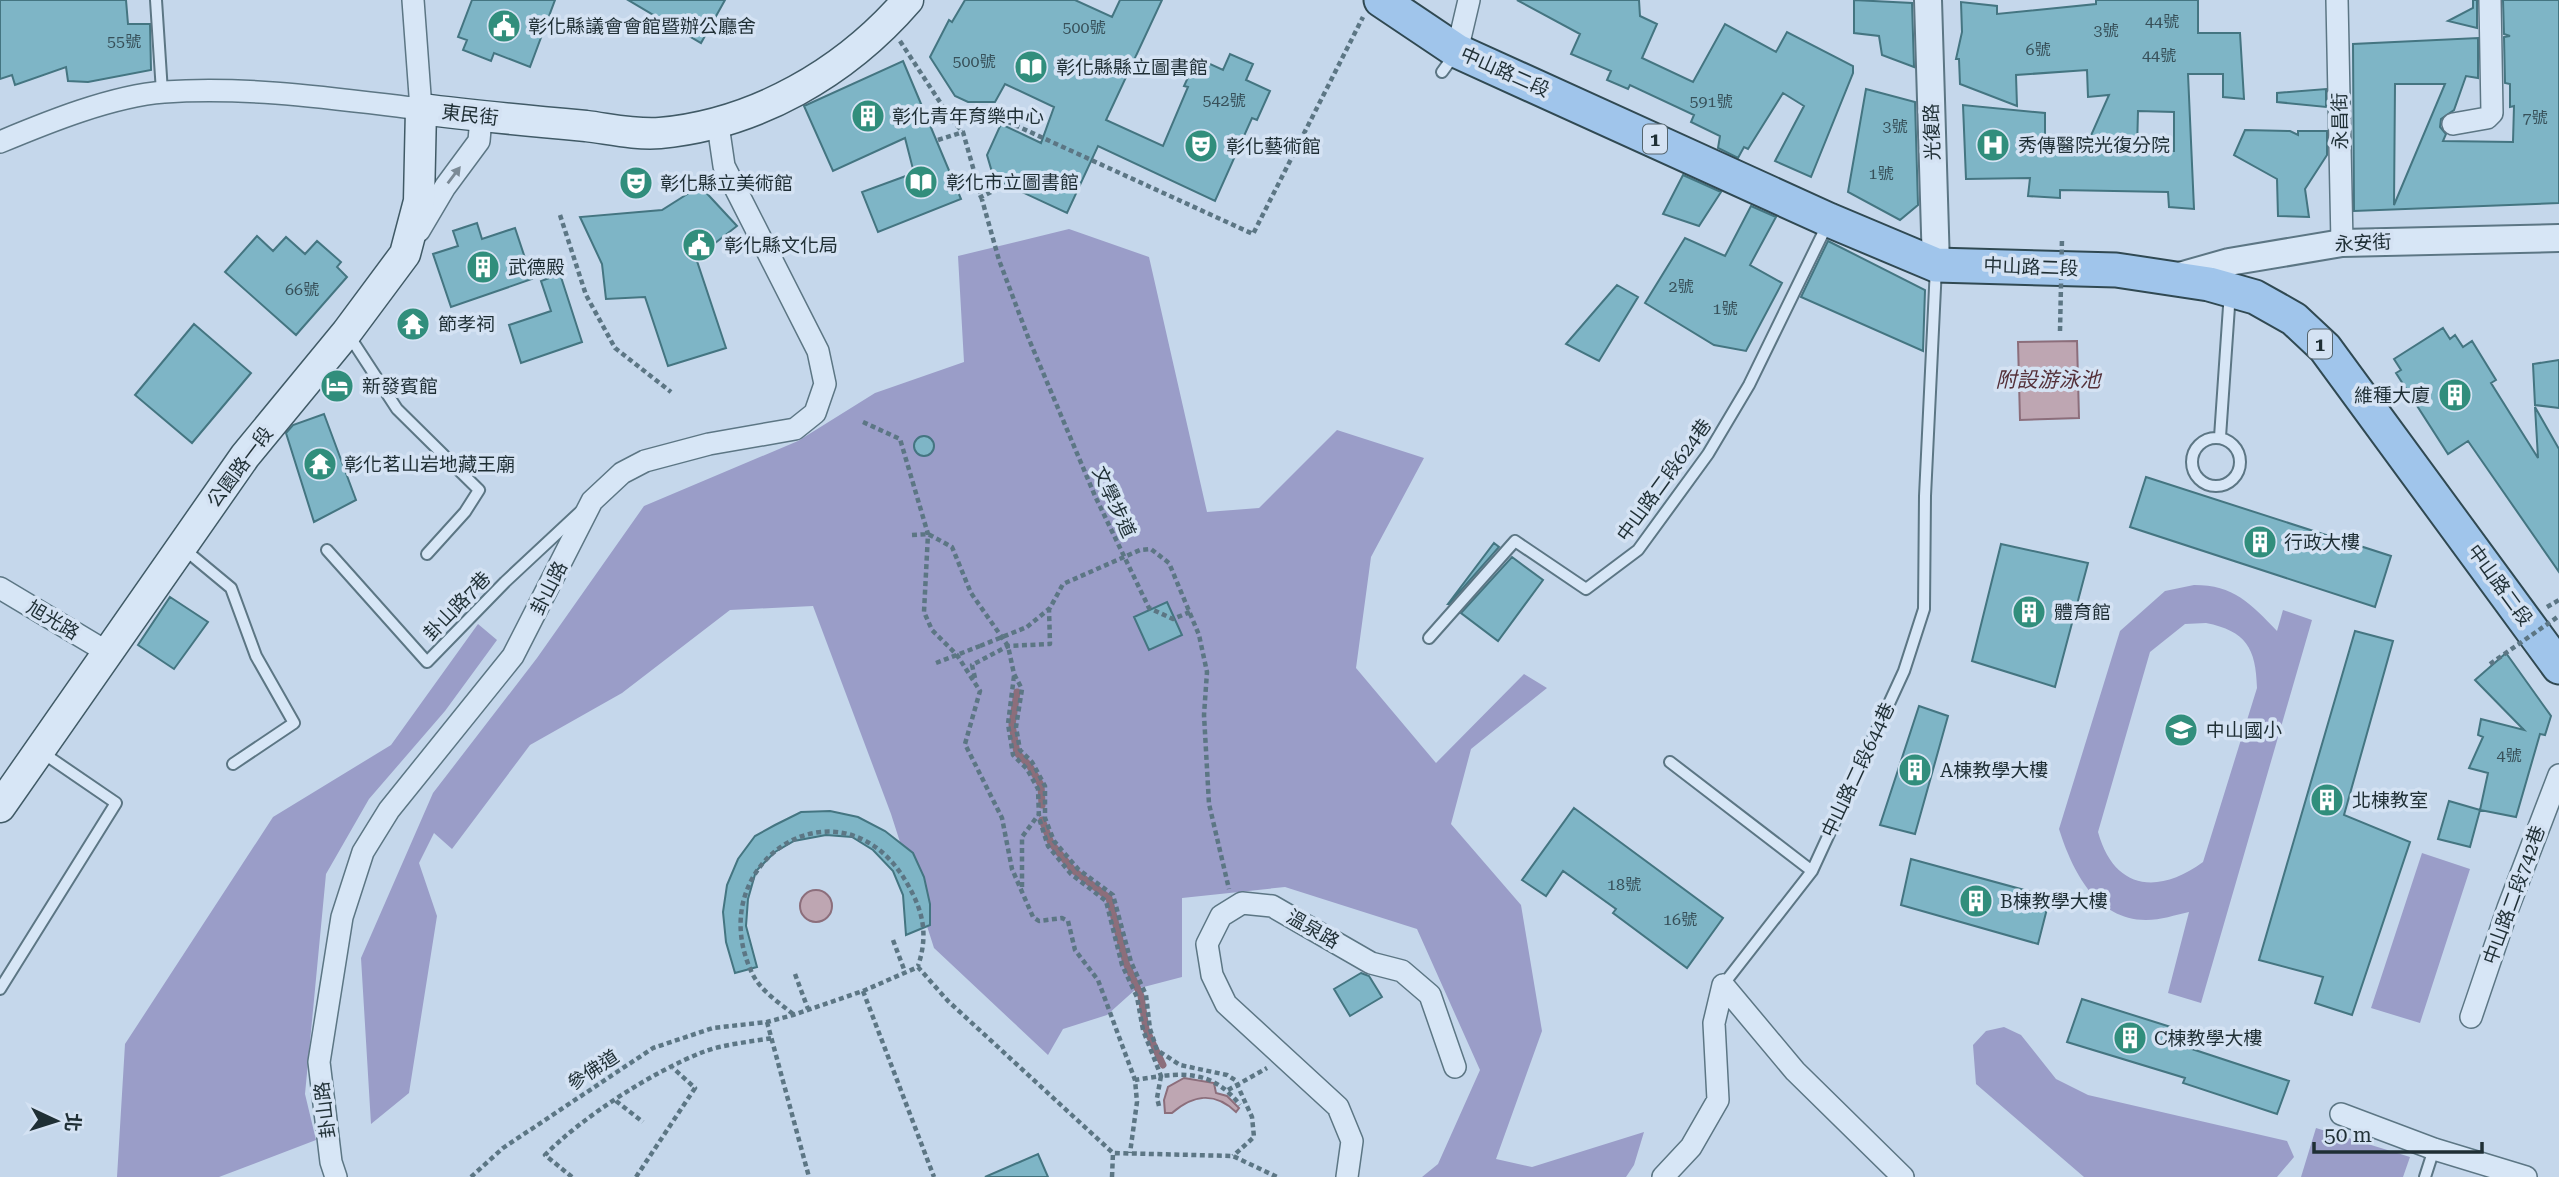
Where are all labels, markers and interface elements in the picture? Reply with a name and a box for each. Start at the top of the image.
public building icon: 彰化縣議會會館暨辦公廳舍 [485,7,523,45]
house number: 44號 [2145,12,2179,31]
place label: 彰化縣議會會館暨辦公廳舍 [528,15,756,38]
house number: 500號 [1063,18,1105,37]
house number: 3號 [2094,21,2118,40]
house number: 55號 [107,32,141,51]
house number: 6號 [2026,40,2050,59]
street label: 中山路二段 [1457,42,1553,102]
house number: 44號 [2142,46,2176,65]
library icon: 彰化縣縣立圖書館 [1012,48,1050,86]
house number: 500號 [953,52,995,71]
place label: 彰化縣縣立圖書館 [1056,56,1208,79]
house number: 542號 [1203,91,1245,110]
house number: 591號 [1690,92,1732,111]
street label: 永昌街 [2328,92,2352,150]
building icon: 彰化青年育樂中心 [849,97,887,135]
street label: 東民街 [440,100,500,130]
street label: 光復路 [1920,103,1944,161]
place label: 彰化青年育樂中心 [892,105,1044,128]
house number: 7號 [2523,108,2547,127]
house number: 3號 [1883,117,1907,136]
road number: 1 [1643,124,1667,154]
hospital icon: 秀傳醫院光復分院 [1974,126,2012,164]
theatre icon: 彰化藝術館 [1182,127,1220,165]
place label: 秀傳醫院光復分院 [2018,134,2170,157]
place label: 彰化藝術館 [1226,135,1321,158]
library icon: 彰化市立圖書館 [902,163,940,201]
theatre icon: 彰化縣立美術館 [617,164,655,202]
house number: 1號 [1869,164,1893,183]
one-way arrow [446,166,460,184]
place label: 彰化市立圖書館 [946,171,1079,194]
place label: 彰化縣立美術館 [660,172,793,195]
public building icon: 彰化縣文化局 [680,226,718,264]
street label: 永安街 [2334,230,2392,256]
place label: 彰化縣文化局 [724,234,838,257]
building icon: 武德殿 [464,248,502,286]
street label: 中山路二段 [1983,254,2079,280]
place label: 武德殿 [508,256,565,279]
house number: 2號 [1669,277,1693,296]
house number: 66號 [285,280,319,299]
house number: 1號 [1713,299,1737,318]
temple icon: 節孝祠 [394,305,432,343]
place label: 節孝祠 [438,313,495,336]
road number: 1 [2308,330,2332,358]
hotel icon: 新發賓館 [318,367,356,405]
water label: 附設游泳池 [1996,368,2102,392]
place label: 新發賓館 [362,375,438,398]
building icon: 維種大廈 [2436,376,2474,414]
place label: 維種大廈 [2354,384,2430,407]
street label: 中山路二段624巷 [1612,414,1716,546]
street label: 公園路一段 [202,422,278,512]
temple icon: 彰化茗山岩地藏王廟 [301,445,339,483]
place label: 彰化茗山岩地藏王廟 [344,453,515,476]
street label: 文學步道 [1088,463,1140,541]
building icon: 行政大樓 [2241,523,2279,561]
place label: 行政大樓 [2284,531,2360,554]
street label: 中山路二段 [2463,540,2537,630]
street label: 卦山路 [526,557,572,619]
street label: 卦山路7巷 [419,567,495,645]
building icon: 體育館 [2010,593,2048,631]
street label: 旭光路 [23,595,83,645]
place label: 體育館 [2054,601,2111,624]
street label: 中山路二段644巷 [1817,699,1899,841]
school or university icon: 中山國小 [2162,711,2200,749]
place label: 中山國小 [2206,719,2282,742]
house number: 4號 [2497,746,2521,765]
building icon: A棟教學大樓 [1896,751,1934,789]
place label: A棟教學大樓 [1940,759,2048,782]
building icon: 北棟教室 [2308,781,2346,819]
place label: 北棟教室 [2352,789,2428,812]
street label: 中山路二段742巷 [2478,823,2550,967]
house number: 18號 [1607,875,1641,894]
building icon: B棟教學大樓 [1957,882,1995,920]
place label: B棟教學大樓 [2000,890,2108,913]
street label: 溫泉路 [1283,905,1343,953]
house number: 16號 [1663,910,1697,929]
building icon: C棟教學大樓 [2111,1019,2149,1057]
place label: C棟教學大樓 [2154,1027,2263,1050]
street label: 參佛道 [563,1045,623,1095]
street label: 卦山路 [310,1080,340,1140]
north arrow [21,1086,91,1156]
scale bar [2314,1110,2482,1154]
text: 北 [60,1112,85,1132]
text: 50 m [2324,1123,2372,1147]

